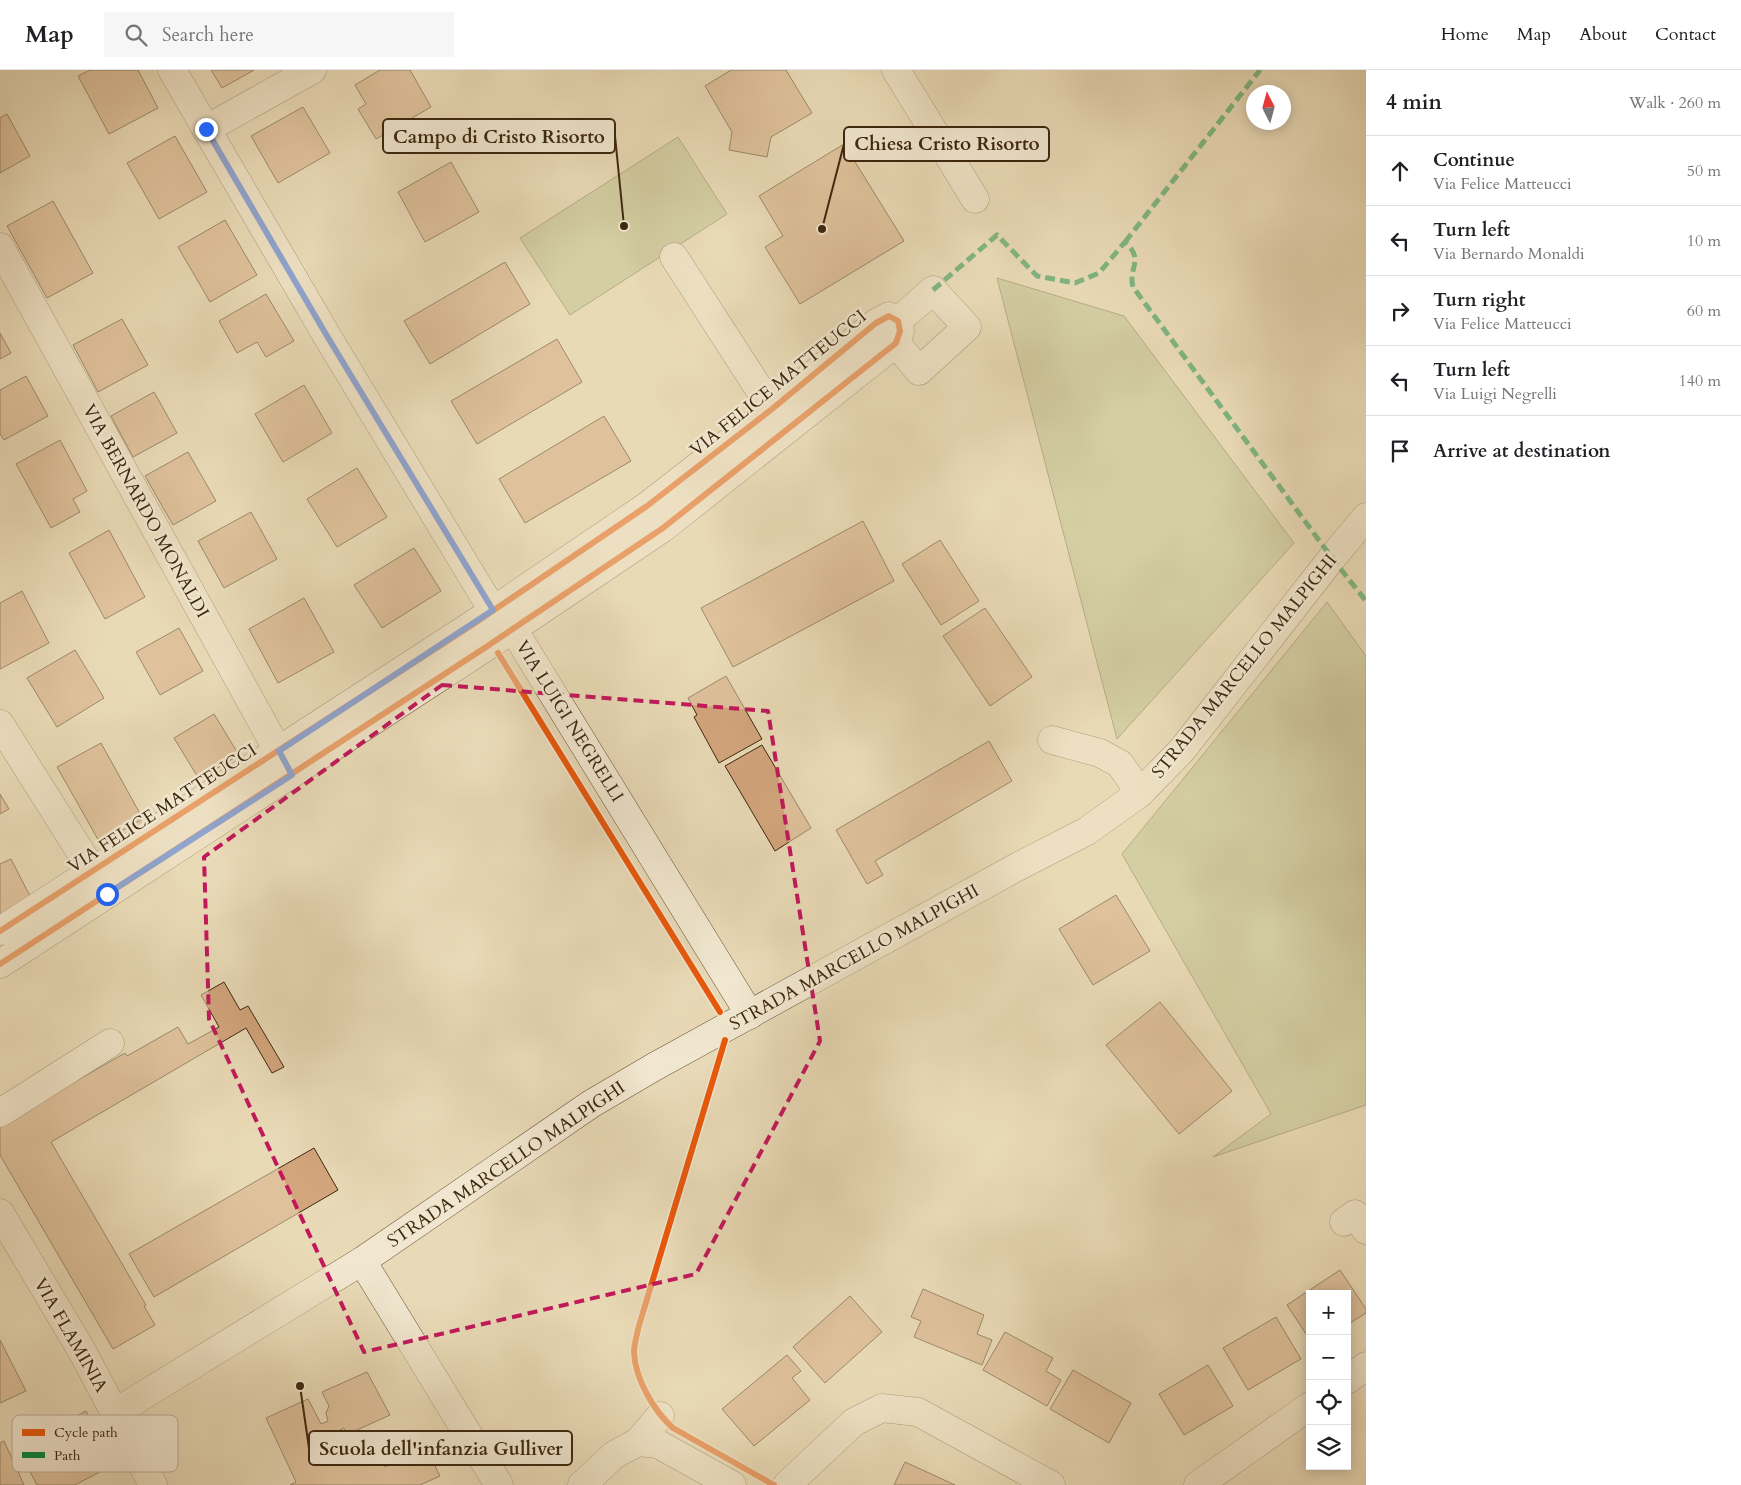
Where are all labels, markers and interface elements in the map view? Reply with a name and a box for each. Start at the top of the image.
search box [104,12,454,57]
text: Map [25,18,74,51]
icon: search [122,21,150,49]
text: Search here [162,22,254,48]
text: Home [1441,22,1489,47]
text: Map [1517,22,1551,47]
text: About [1579,22,1627,47]
text: Contact [1655,22,1716,47]
north arrow [1246,85,1291,130]
text: 4 min [1386,88,1442,117]
text: Walk · 260 m [1629,92,1721,114]
route end [195,118,218,141]
callout: Campo di Cristo Risorto [383,119,615,153]
text: Campo di Cristo Risorto [393,124,605,150]
callout: Chiesa Cristo Risorto [844,127,1049,161]
text: Chiesa Cristo Risorto [854,131,1040,157]
text: Continue [1433,147,1515,173]
icon: ahead [1386,157,1414,185]
text: 50 m [1687,160,1721,182]
text: Via Felice Matteucci [1433,173,1572,195]
text: Turn left [1433,217,1510,243]
icon: left [1386,227,1414,255]
text: 10 m [1687,230,1721,252]
text: Via Bernardo Monaldi [1433,243,1585,265]
text: Turn right [1433,287,1525,313]
icon: right [1386,297,1414,325]
text: 60 m [1687,300,1721,322]
street label: VIA FELICE MATTEUCCI [685,304,872,463]
text: Via Felice Matteucci [1433,313,1572,335]
text: Turn left [1433,357,1510,383]
icon: left [1386,367,1414,395]
text: 140 m [1679,370,1721,392]
text: Via Luigi Negrelli [1433,383,1557,405]
street label: VIA BERNARDO MONALDI [76,400,215,623]
icon: arrive [1386,437,1414,465]
text: Arrive at destination [1433,438,1610,464]
street label: STRADA MARCELLO MALPIGHI [1146,549,1343,784]
street label: VIA LUIGI NEGRELLI [510,636,630,807]
street label: VIA FELICE MATTEUCCI [63,738,262,879]
street label: STRADA MARCELLO MALPIGHI [725,878,984,1037]
route start [96,883,119,906]
street label: STRADA MARCELLO MALPIGHI [382,1075,630,1254]
street label: VIA FLAMINIA [28,1273,114,1397]
map controls [1306,1290,1351,1470]
button: + [1306,1290,1351,1335]
button: − [1306,1335,1351,1380]
button: locate [1306,1380,1351,1425]
legend [12,1415,178,1472]
text: Cycle path [54,1423,118,1442]
button: layers [1306,1425,1351,1470]
callout: Scuola dell'infanzia Gulliver [309,1431,572,1465]
text: Scuola dell'infanzia Gulliver [319,1436,563,1462]
text: Path [54,1446,81,1465]

